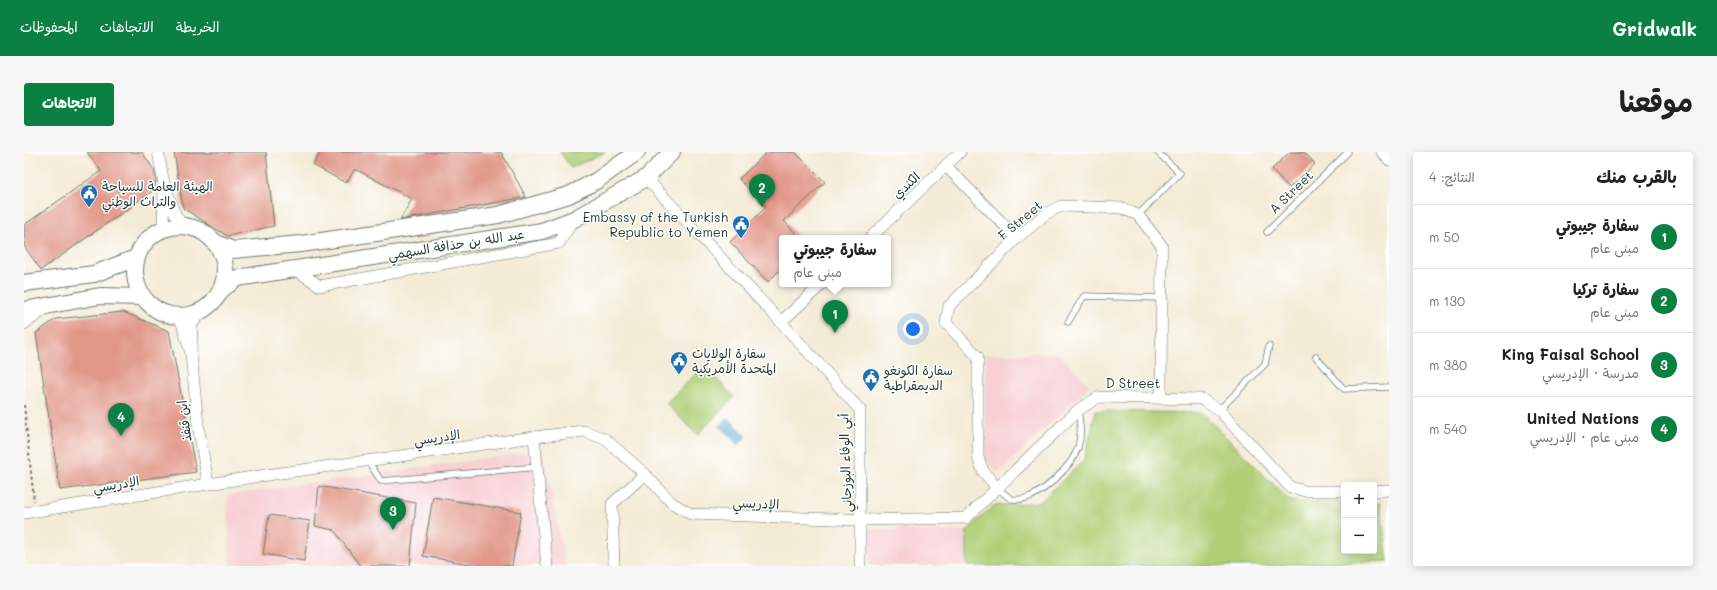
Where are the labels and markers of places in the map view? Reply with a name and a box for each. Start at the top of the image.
pin: 2 [749,174,775,207]
place label: الهيئة العامة للسياحة والتراث الوطني [102,177,213,213]
public building icon: الهيئة العامة للسياحة والتراث الوطني [79,183,99,208]
place label: Embassy of the Turkish Republic to Yemen [583,208,728,240]
public building icon: Embassy of the Turkish Republic to Yemen [731,214,751,239]
pin: 1 [822,300,848,333]
place label: سفارة الولايات المتحدة الأمريكية [692,344,776,377]
public building icon: سفارة الولايات المتحدة الأمريكية [669,350,689,375]
place label: سفارة الكونغو الديمقراطية [883,361,953,394]
public building icon: سفارة الكونغو الديمقراطية [861,367,881,392]
pin: 4 [108,403,134,436]
pin: 3 [380,497,406,530]

